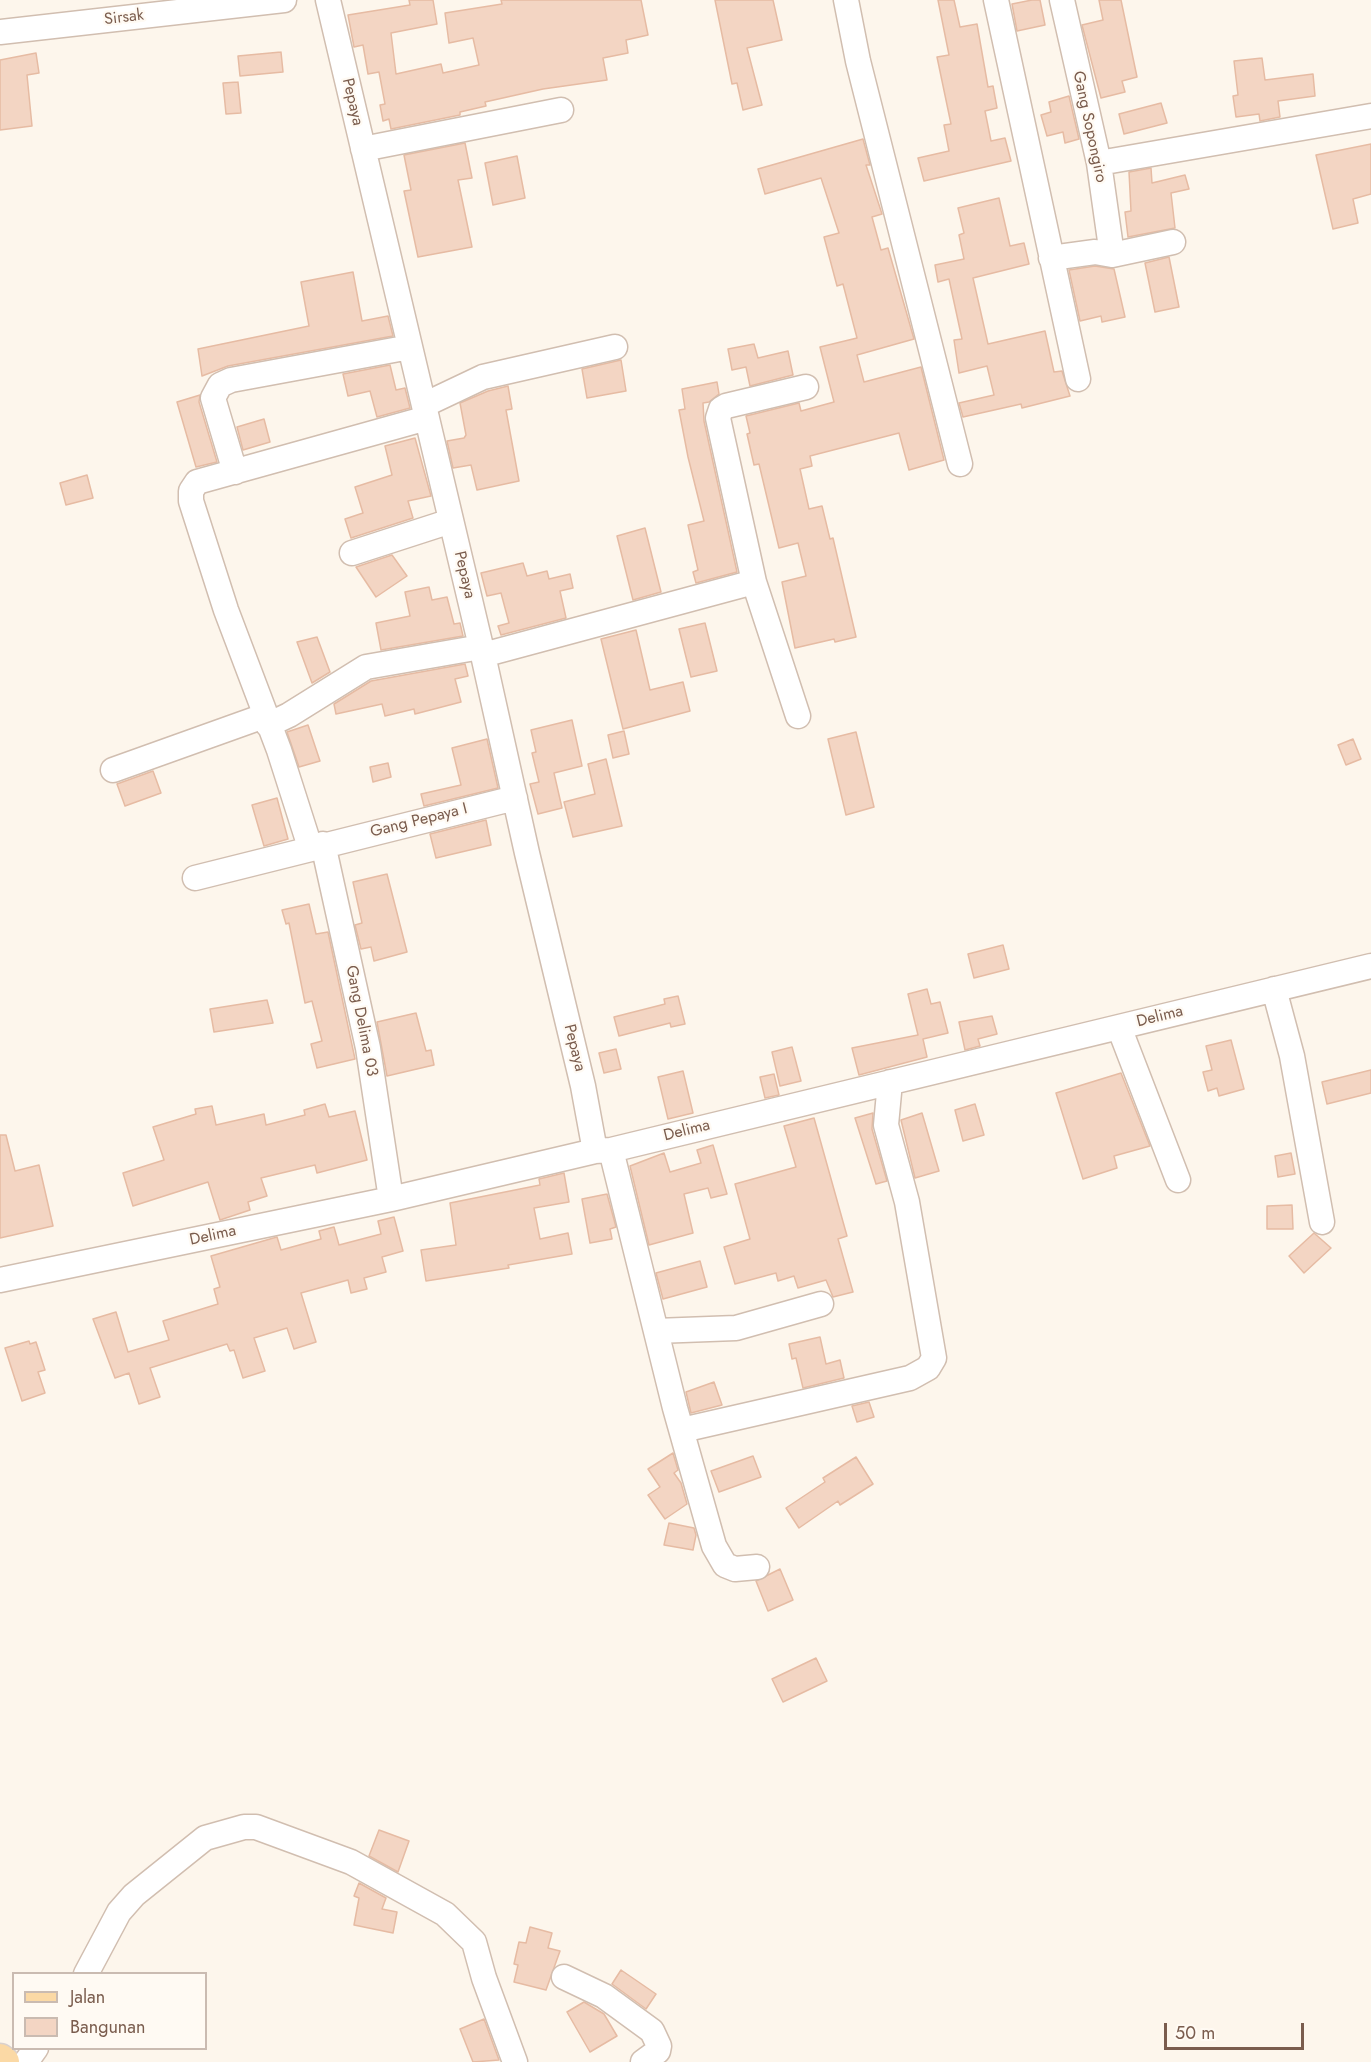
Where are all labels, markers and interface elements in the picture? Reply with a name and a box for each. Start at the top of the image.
street label: Sirsak [103,6,145,30]
street label: Gang Sopongiro [1068,70,1110,184]
street label: Pepaya [337,76,367,128]
street label: Pepaya [449,549,479,601]
street label: Gang Pepaya I [369,800,469,842]
street label: Gang Delima 03 [341,964,381,1078]
street label: Delima [1135,1002,1185,1032]
street label: Pepaya [559,1022,589,1074]
street label: Delima [662,1116,712,1146]
street label: Delima [188,1222,238,1250]
legend [12,1972,207,2050]
text: Jalan [70,1984,105,2010]
scale bar [1167,2011,1306,2049]
text: Bangunan [70,2014,145,2040]
text: 50 m [1175,2020,1215,2046]

